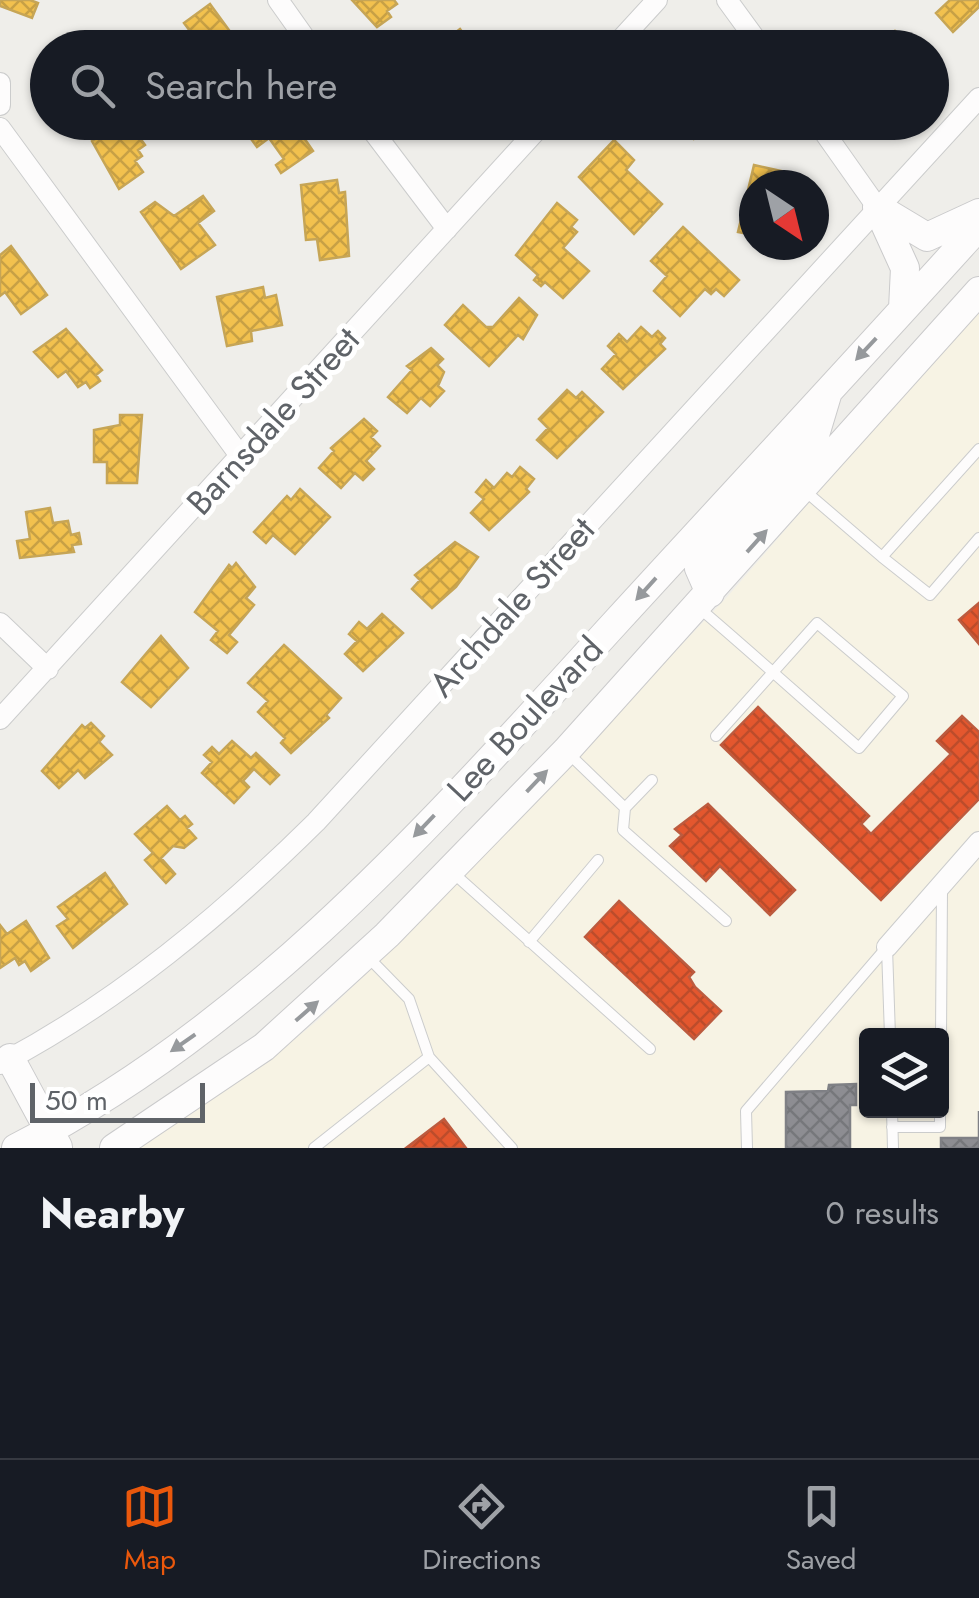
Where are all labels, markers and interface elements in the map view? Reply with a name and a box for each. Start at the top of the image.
search box [30,30,949,140]
icon: search [65,58,120,113]
text: Search here [145,58,337,113]
north arrow [739,170,829,260]
street label: Barnsdale Street [175,316,372,526]
one-way arrow [855,336,877,361]
street label: Archdale Street [418,506,607,708]
one-way arrow [745,529,767,554]
one-way arrow [635,577,658,601]
street label: Lee Boulevard [435,626,615,812]
one-way arrow [525,769,548,793]
one-way arrow [413,814,436,838]
one-way arrow [295,1000,320,1022]
map controls [859,1028,949,1118]
button: layers [859,1028,949,1118]
one-way arrow [170,1033,197,1053]
scale bar [30,1078,205,1122]
text: 50 m [45,1080,108,1121]
text: Nearby [40,1183,184,1244]
text: 0 results [826,1190,939,1236]
tab: Map [122,1479,177,1580]
tab: Directions [422,1479,541,1580]
tab: Saved [786,1479,857,1580]

